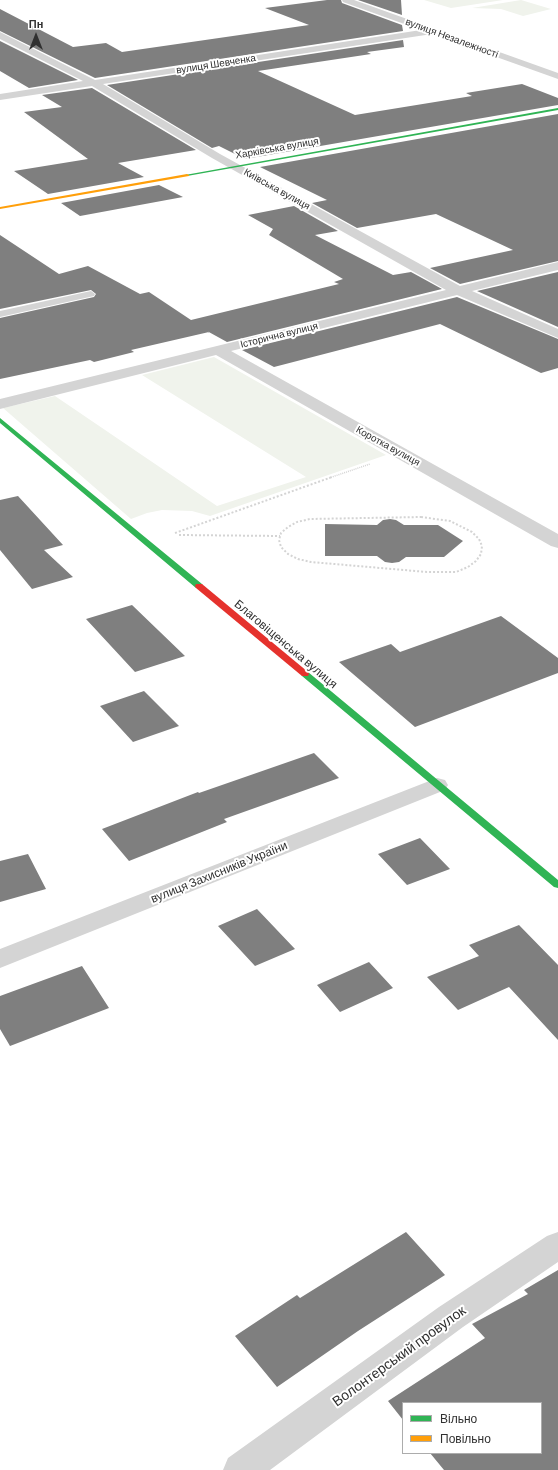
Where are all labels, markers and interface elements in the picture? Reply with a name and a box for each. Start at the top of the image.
north arrow [16,16,56,56]
street label: вулиця Незалежності [404,16,500,60]
text: Пн [29,17,43,30]
street label: вулиця Шевченка [175,52,257,76]
street label: Харківська вулиця [234,135,320,161]
street label: Київська вулиця [242,166,312,212]
street label: Історична вулиця [239,320,319,350]
street label: Коротка вулиця [354,423,422,469]
street label: Благовіщенська вулиця [232,597,340,691]
street label: вулиця Захисників України [148,838,290,906]
street label: Волонтерський провулок [329,1302,469,1410]
legend [402,1402,542,1454]
text: Вільно [440,1411,477,1425]
text: Повільно [440,1431,491,1445]

